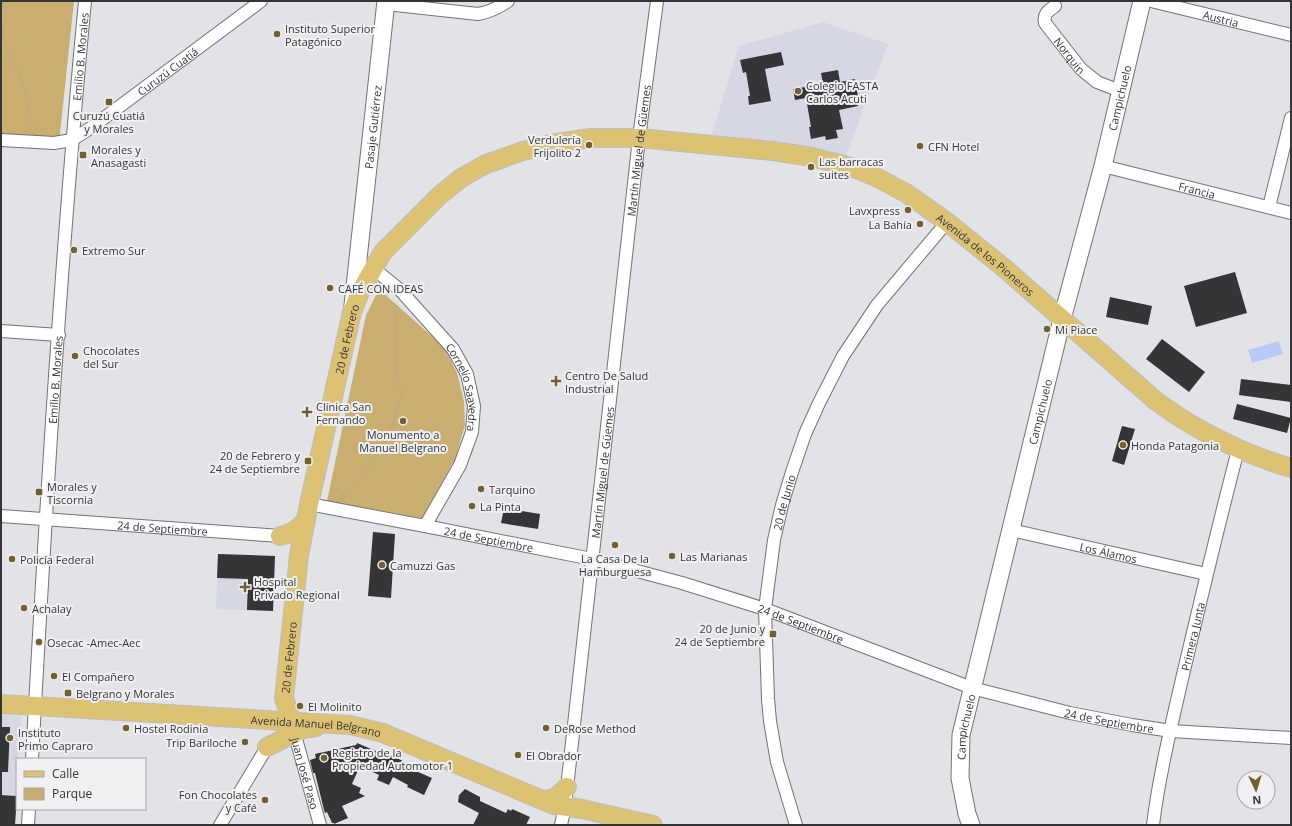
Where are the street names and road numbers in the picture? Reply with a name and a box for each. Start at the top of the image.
street label: Austria [1202,6,1240,30]
street label: Emilio B. Morales [68,12,91,101]
street label: Norquin [1051,34,1088,77]
street label: Curuzú Cuatiá [134,43,201,99]
street label: Campichuelo [1104,63,1134,132]
street label: Martín Miguel de Güemes [623,84,653,217]
street label: Pasaje Gutiérrez [360,85,384,170]
street label: Francia [1177,178,1217,201]
street label: Avenida de los Pioneros [934,210,1038,299]
street label: 20 de Febrero [331,301,362,375]
street label: Emilio B. Morales [44,335,65,424]
street label: Cornelio Saavedra [443,339,482,432]
street label: Campichuelo [1024,377,1055,446]
street label: Martín Miguel de Güemes [587,406,617,539]
street label: 20 de Junio [769,472,798,532]
street label: 24 de Septiembre [117,517,208,538]
street label: 24 de Septiembre [443,522,535,555]
street label: Los Álamos [1078,538,1139,566]
street label: 24 de Septiembre [756,600,846,646]
street label: Primera Junta [1177,600,1208,672]
street label: 20 de Febrero [277,620,300,694]
street label: Campichuelo [953,692,978,760]
street label: 24 de Septiembre [1063,704,1155,736]
street label: Avenida Manuel Belgrano [250,712,383,740]
street label: Juan José Paso [288,735,323,811]

